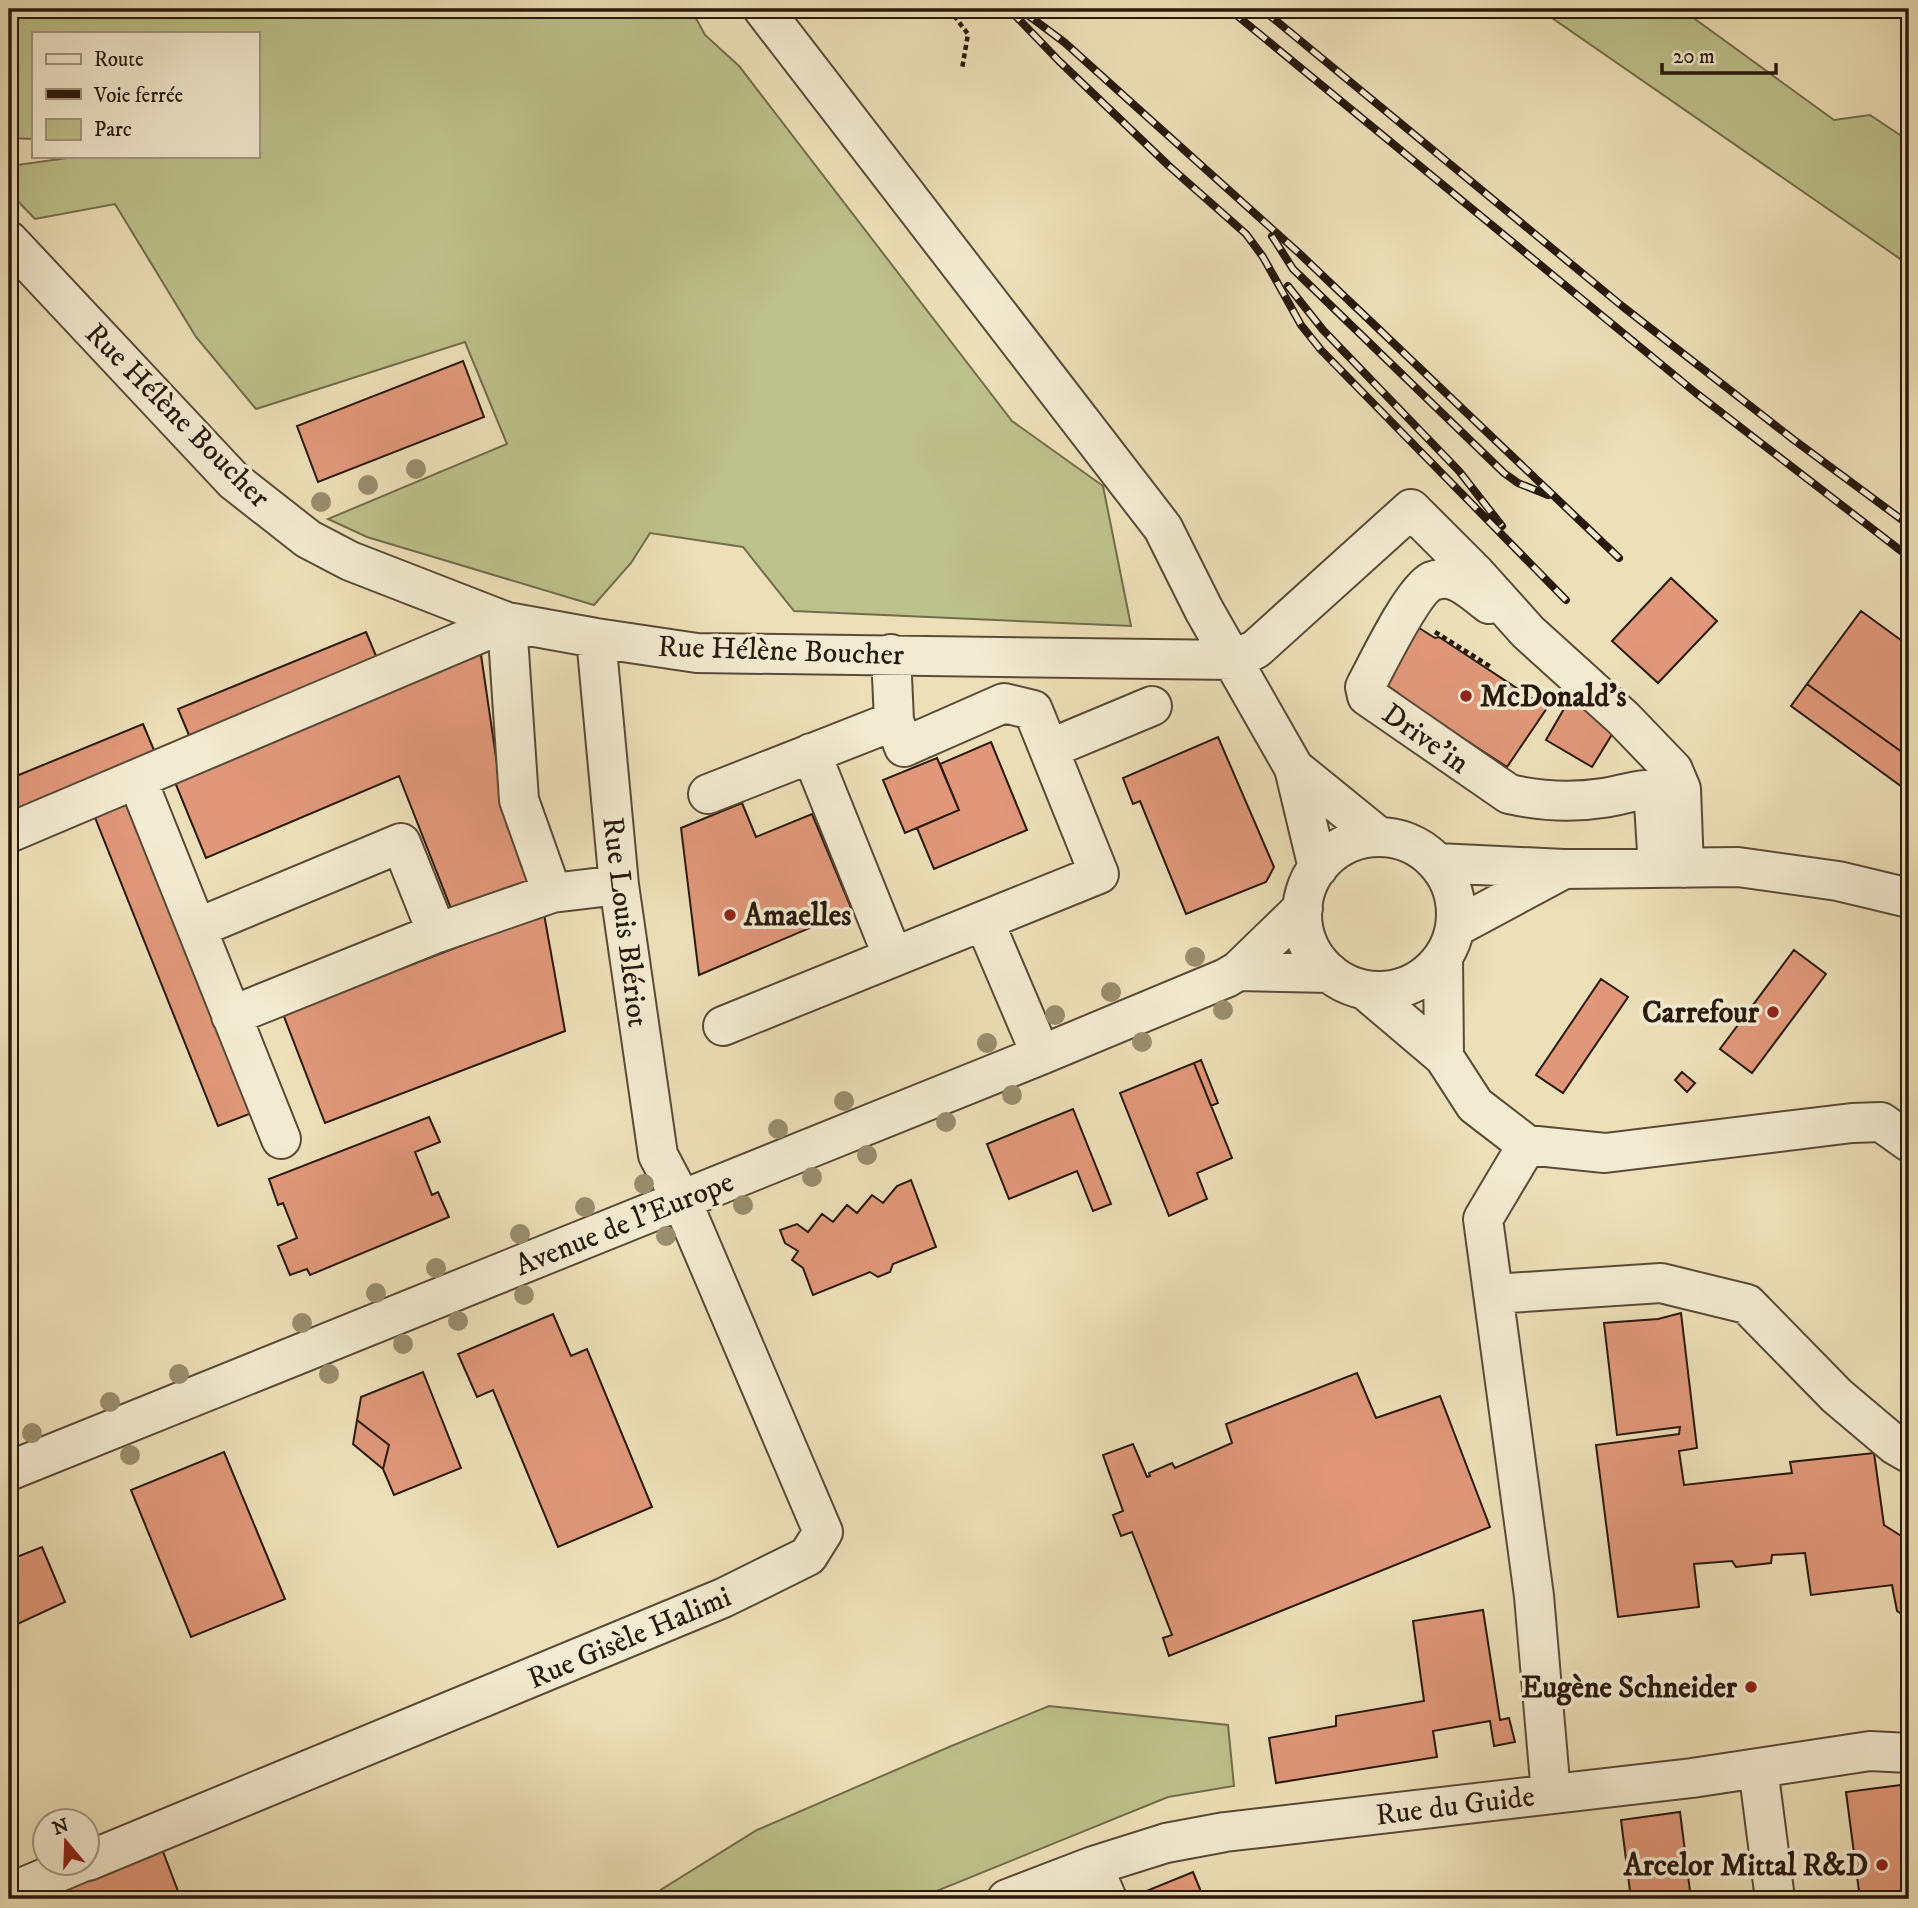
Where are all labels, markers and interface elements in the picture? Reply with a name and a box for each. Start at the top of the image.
legend [32,32,259,158]
scale bar [1662,32,1776,76]
text: 20 m [1673,44,1715,70]
text: Route [94,47,144,73]
text: Voie ferrée [93,83,184,109]
text: Parc [94,117,132,143]
street label: Rue Hélène Boucher [77,316,277,516]
street label: Rue Hélène Boucher [657,629,905,674]
place label: McDonald's [1480,679,1627,716]
marker: McDonald's [1458,688,1474,704]
street label: Drive'in [1374,696,1476,783]
street label: Rue Louis Blériot [593,815,656,1029]
place label: Amaelles [743,898,851,935]
marker: Amaelles [722,907,738,923]
place label: Carrefour [1642,995,1760,1032]
marker: Carrefour [1765,1004,1781,1020]
street label: Avenue de l'Europe [510,1164,739,1285]
street label: Rue Gisèle Halimi [522,1579,737,1698]
place label: Eugène Schneider [1521,1670,1738,1707]
marker: Eugène Schneider [1743,1679,1759,1695]
street label: Rue du Guide [1374,1778,1537,1835]
north arrow [32,1806,102,1876]
text: N [50,1814,72,1841]
place label: Arcelor Mittal R&D [1623,1848,1868,1885]
marker: Arcelor Mittal R&D [1874,1857,1890,1873]

